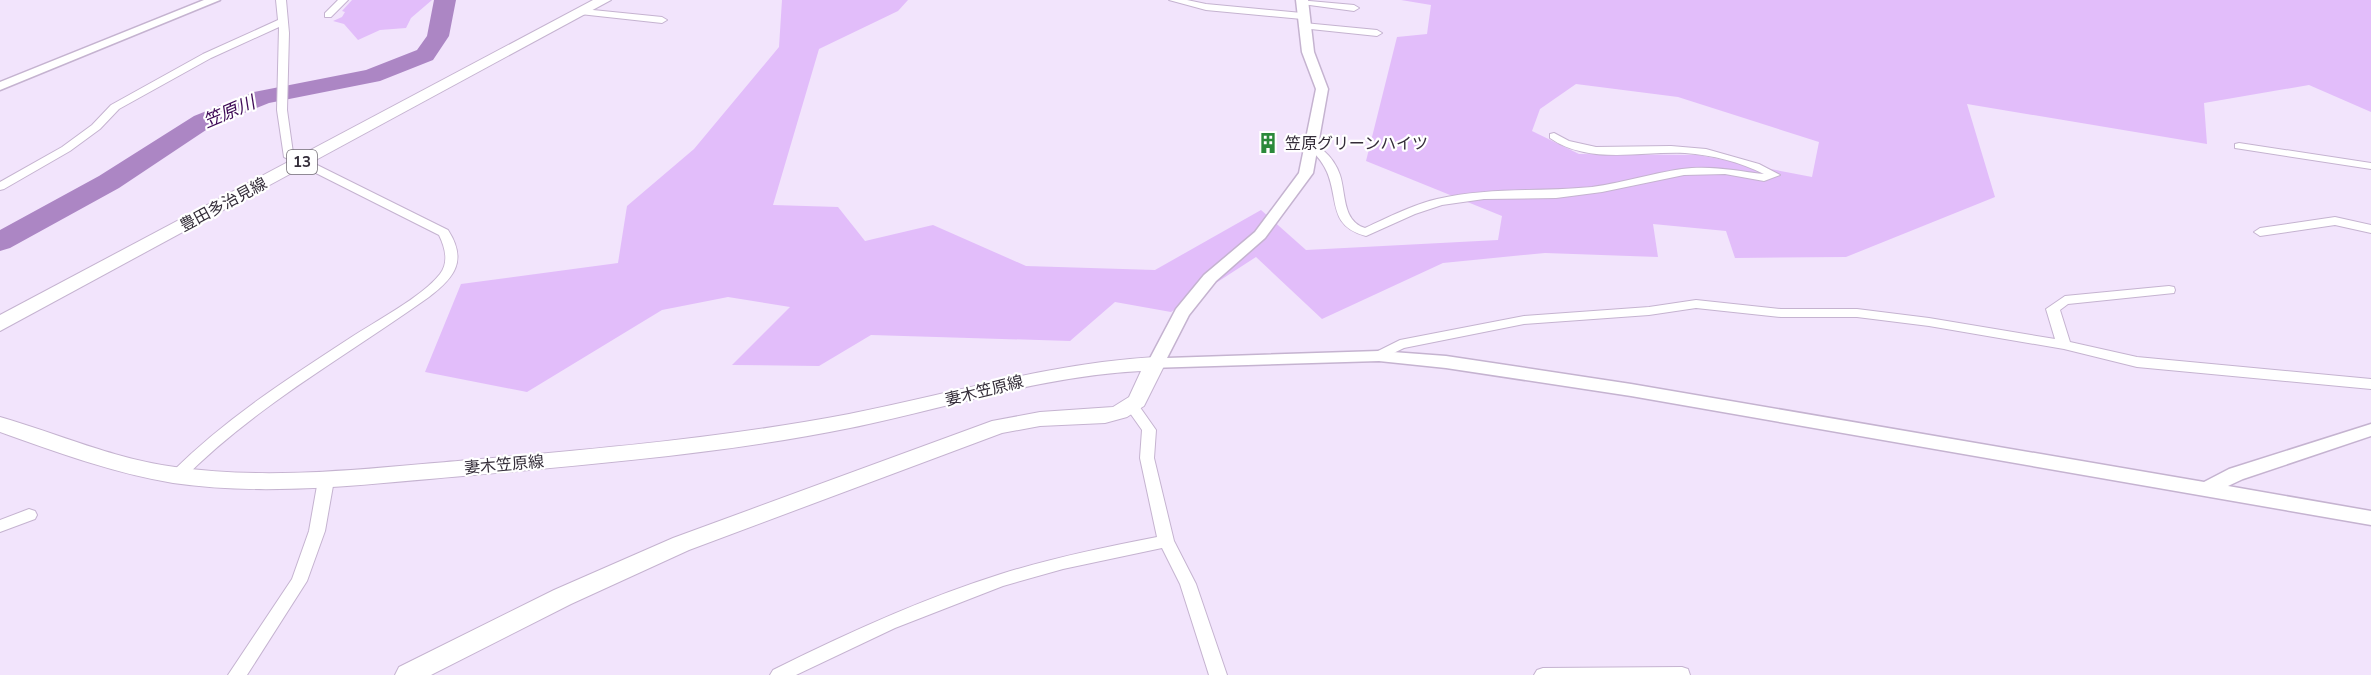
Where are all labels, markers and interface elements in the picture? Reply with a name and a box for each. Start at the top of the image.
water label: 笠原川 [199,90,260,134]
building icon: 笠原グリーンハイツ [1256,131,1280,155]
place label: 笠原グリーンハイツ [1285,133,1428,155]
road number: 13 [287,150,317,174]
street label: 豊田多治見線 [176,173,271,237]
street label: 妻木笠原線 [943,371,1026,411]
street label: 妻木笠原線 [463,451,545,479]

